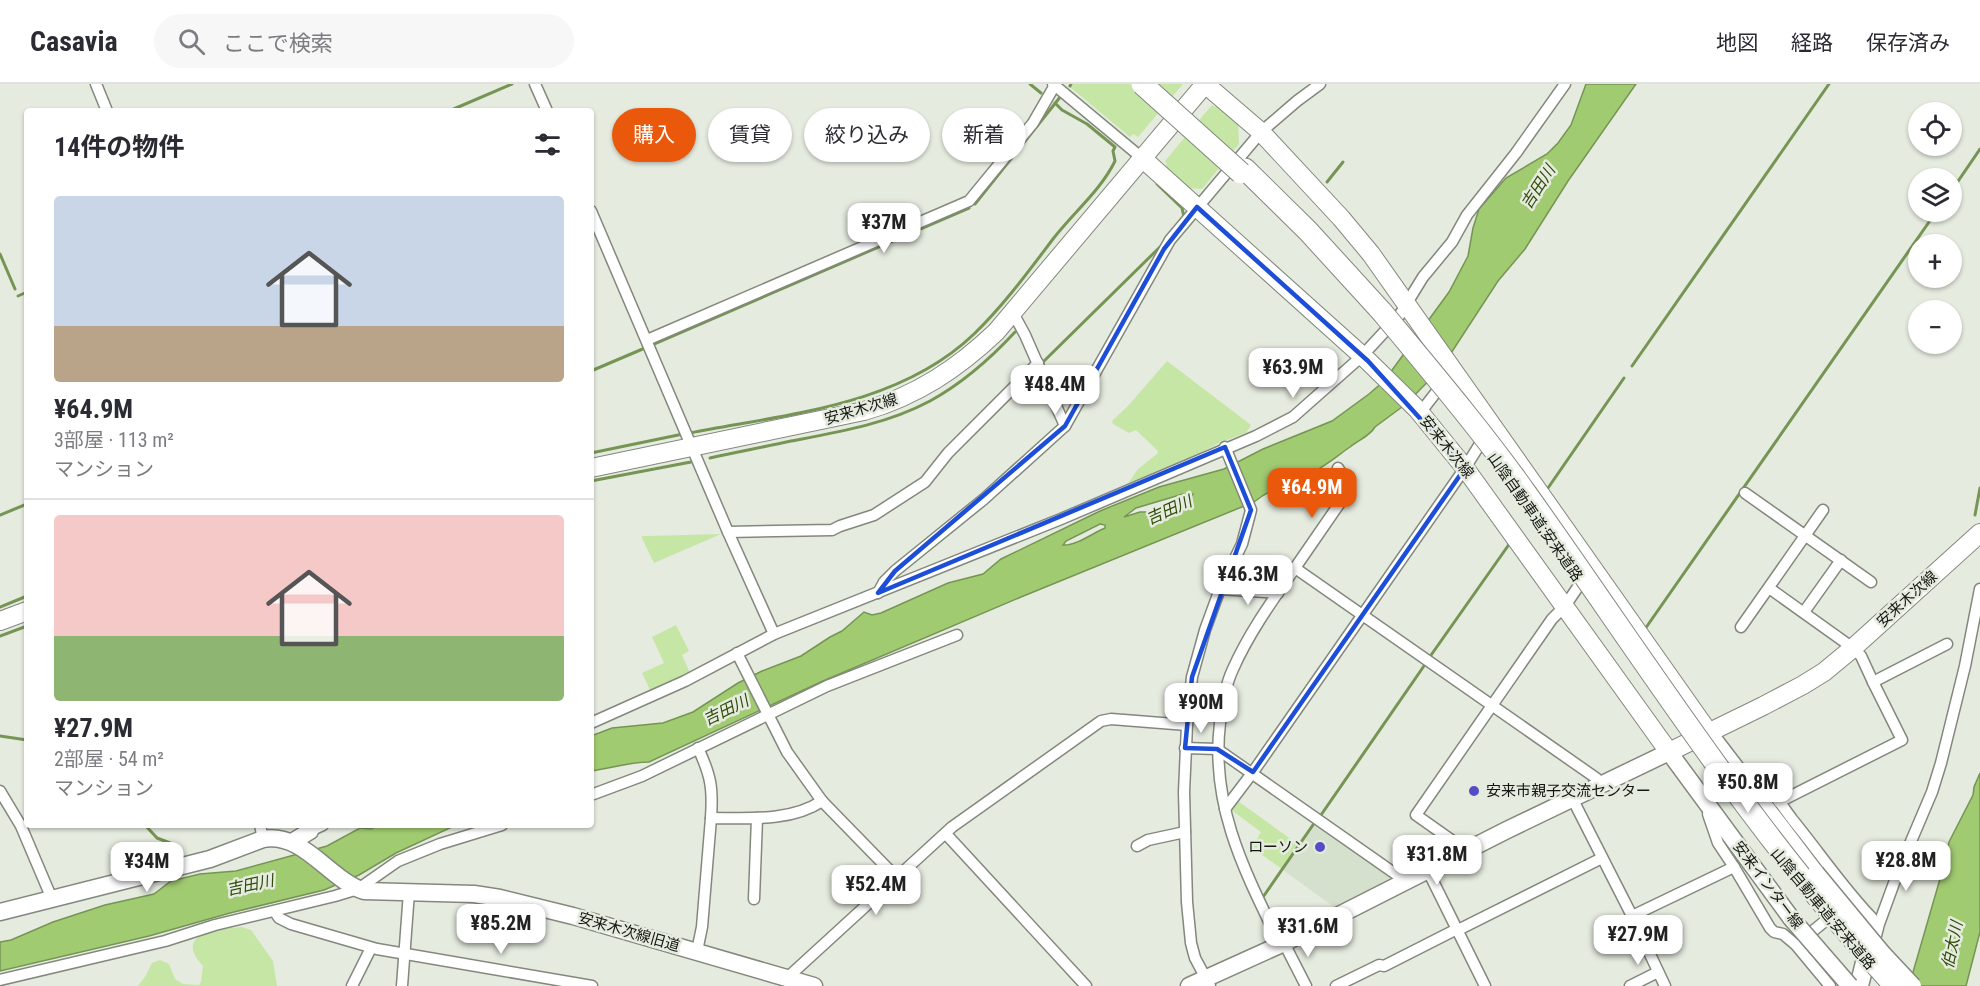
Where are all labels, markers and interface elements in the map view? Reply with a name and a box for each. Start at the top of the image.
search box [154,14,574,68]
text: Casavia [30,25,118,58]
icon: search [175,25,208,58]
text: ここで検索 [223,31,333,56]
text: 地図 [1716,31,1758,55]
text: 経路 [1791,31,1833,55]
text: 保存済み [1866,31,1950,55]
map controls [1908,102,1962,354]
button: locate [1908,102,1962,156]
chip: 購入 [612,108,696,162]
chip: 賃貸 [708,108,792,162]
chip: 絞り込み [804,108,930,162]
chip: 新着 [942,108,1026,162]
icon: filters [531,128,564,161]
text: 14件の物件 [54,132,184,162]
water label: 吉田川 [1517,160,1560,212]
button: layers [1908,168,1962,222]
pin: ¥37M [848,203,920,254]
text: ¥37M [862,210,906,234]
button: + [1908,234,1962,288]
icon: home [255,235,363,343]
button: − [1908,300,1962,354]
pin: ¥63.9M [1244,348,1342,399]
text: ¥63.9M [1263,355,1323,379]
pin: ¥48.4M [1006,365,1104,416]
text: ¥48.4M [1025,372,1085,396]
street label: 安来木次線 [822,390,900,428]
text: ¥64.9M [54,394,133,424]
street label: 安来木次線 [1416,412,1478,482]
text: 3部屋 · 113 m² [54,428,174,452]
street label: 山陰自動車道;安来道路 [1484,449,1586,585]
text: マンション [54,457,154,481]
pin: ¥64.9M [1263,468,1361,519]
text: ¥64.9M [1282,475,1342,499]
water label: 吉田川 [1143,491,1197,528]
icon: home [255,554,363,662]
pin: ¥46.3M [1199,555,1297,606]
text: ¥46.3M [1218,562,1278,586]
street label: 安来木次線 [1873,567,1941,631]
pin: ¥90M [1165,683,1237,734]
water label: 吉田川 [700,690,754,729]
text: ¥90M [1179,690,1223,714]
text: ¥27.9M [54,713,133,743]
text: 2部屋 · 54 m² [54,747,164,771]
pin: ¥50.8M [1699,763,1797,814]
text: ¥50.8M [1718,770,1778,794]
text: マンション [54,776,154,800]
place label: 安来市親子交流センター [1486,782,1651,800]
marker: 安来市親子交流センター [1467,784,1481,798]
pin: ¥31.8M [1388,835,1486,886]
place label: ローソン [1248,838,1308,856]
street label: 安来インター線 [1729,838,1807,932]
marker: ローソン [1313,840,1327,854]
pin: ¥28.8M [1857,841,1955,892]
pin: ¥34M [111,842,183,893]
text: ¥31.8M [1407,842,1467,866]
street label: 山陰自動車道;安来道路 [1767,845,1879,973]
text: ¥28.8M [1876,848,1936,872]
text: ¥34M [125,849,169,873]
pin: ¥52.4M [827,865,925,916]
water label: 吉田川 [225,870,277,899]
text: ¥52.4M [846,872,906,896]
pin: ¥85.2M [452,904,550,955]
pin: ¥31.6M [1259,907,1357,958]
street label: 安来木次線旧道 [576,909,682,955]
text: ¥85.2M [471,911,531,935]
text: ¥31.6M [1278,914,1338,938]
pin: ¥27.9M [1589,915,1687,966]
water label: 伯太川 [1938,918,1967,970]
text: ¥27.9M [1608,922,1668,946]

